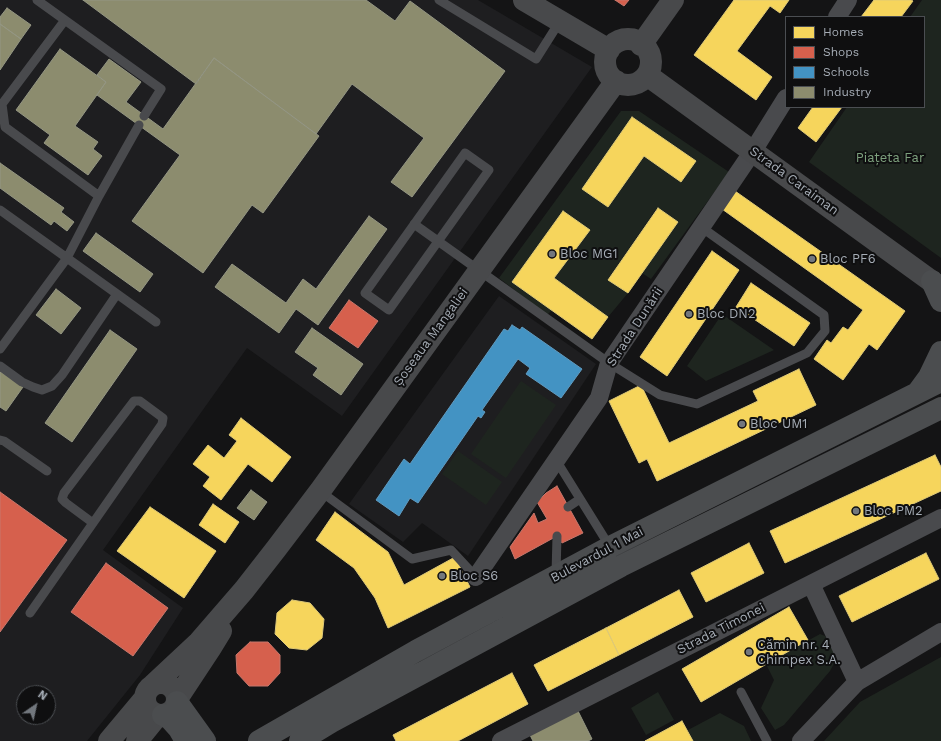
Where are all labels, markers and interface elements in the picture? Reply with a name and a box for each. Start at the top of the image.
legend [785,16,925,108]
text: Homes [823,25,864,39]
text: Shops [823,45,859,59]
text: Schools [823,65,869,79]
text: Industry [823,85,871,99]
street label: Strada Caraiman [746,143,842,219]
park label: Piațeta Far [856,150,924,166]
place label: Bloc MG1 [560,246,618,262]
marker: Bloc MG1 [547,249,557,259]
place label: Bloc PF6 [820,251,876,267]
marker: Bloc PF6 [807,254,817,264]
street label: Strada Dunării [604,284,666,370]
street label: Șoseaua Mangaliei [390,285,472,389]
place label: Bloc DN2 [697,306,755,322]
marker: Bloc DN2 [684,309,694,319]
place label: Bloc UM1 [750,416,807,432]
marker: Bloc UM1 [737,419,747,429]
place label: Bloc PM2 [864,503,923,519]
marker: Bloc PM2 [851,506,861,516]
street label: Bulevardul 1 Mai [548,524,646,586]
place label: Bloc S6 [450,568,498,584]
marker: Bloc S6 [437,571,447,581]
street label: Strada Timonei [674,600,768,658]
place label: Cămin nr. 4 Chimpex S.A. [757,637,841,668]
marker: Cămin nr. 4 Chimpex S.A. [744,647,754,657]
north arrow [16,685,56,725]
text: N [35,688,49,703]

